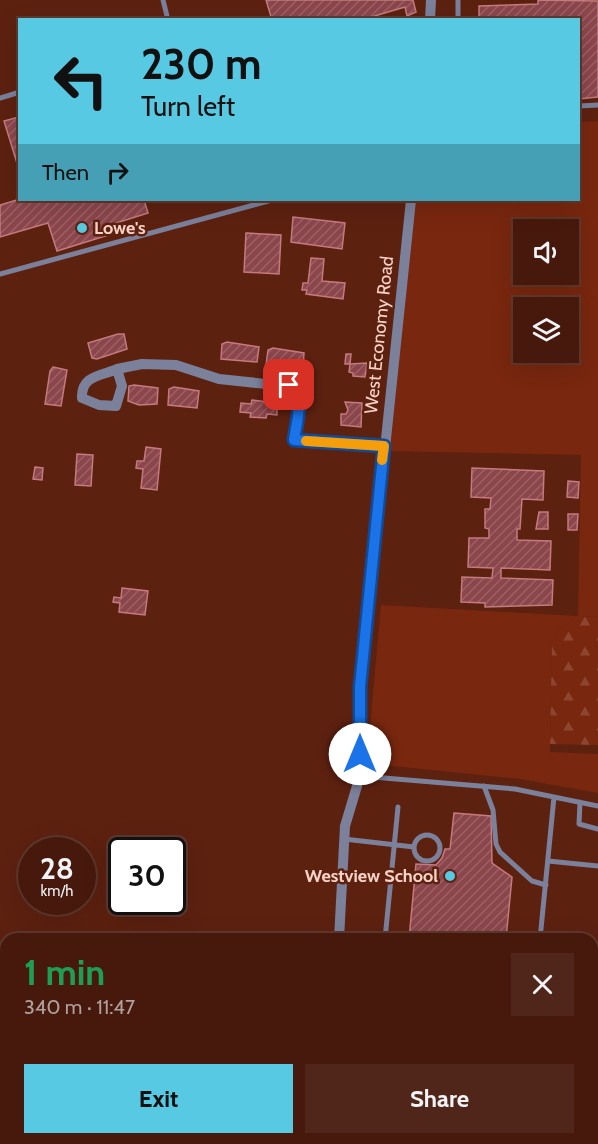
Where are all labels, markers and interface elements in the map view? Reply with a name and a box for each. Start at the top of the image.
text: 230 m [141,38,261,90]
icon: left [42,42,120,120]
text: Turn left [141,90,235,123]
icon: right [101,156,134,189]
text: Then [42,159,89,186]
place label: Lowe's [94,217,146,239]
map controls [513,219,579,363]
button: sound [513,219,579,285]
marker: Lowe's [75,221,89,235]
street label: West Economy Road [360,255,398,415]
button: layers [513,297,579,363]
pin [263,359,314,410]
icon: arrive [272,368,305,401]
position arrow [328,722,392,786]
speed limit sign: 30 [108,837,186,915]
text: 28 [40,850,74,887]
place label: Westview School [305,865,438,887]
marker: Westview School [443,869,457,883]
text: km/h [41,882,73,900]
text: 1 min [24,950,105,994]
button: close [511,953,574,1016]
text: 340 m · 11:47 [24,995,135,1019]
button: Exit [24,1064,293,1133]
button: Share [305,1064,574,1133]

